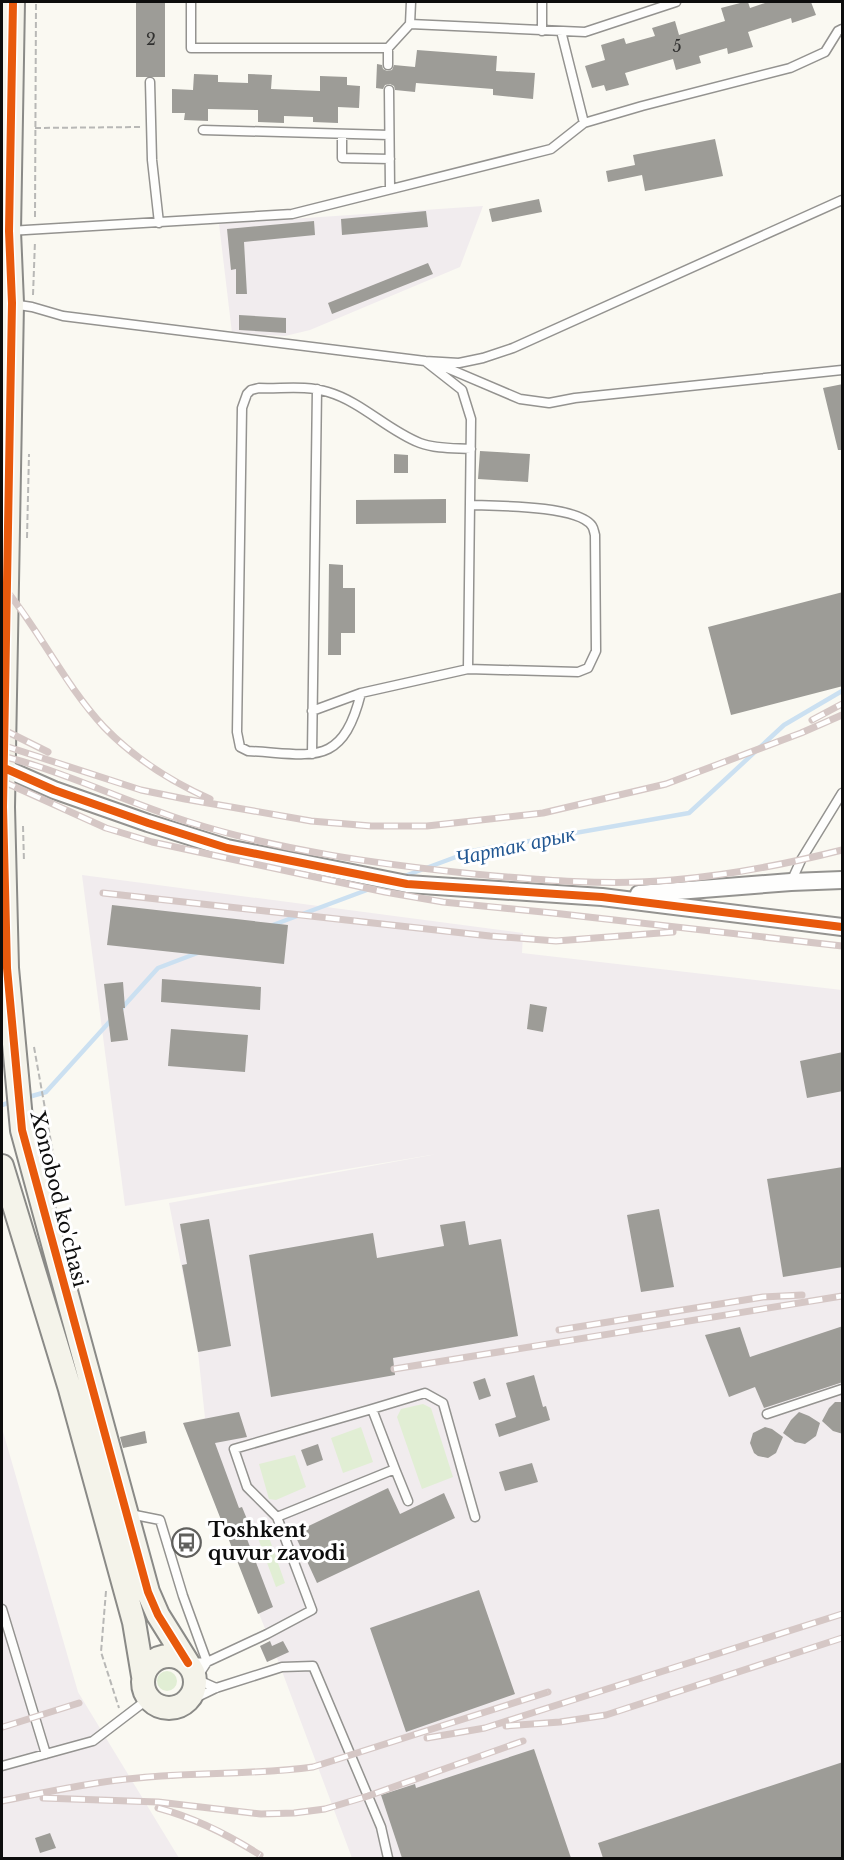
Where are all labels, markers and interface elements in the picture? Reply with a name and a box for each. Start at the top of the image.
house number: 2 [146,29,156,49]
house number: 5 [672,36,682,56]
water label: Чартак арык [453,821,577,871]
street label: Xonobod ko'chasi [26,1109,93,1290]
place label: Toshkent quvur zavodi [208,1518,346,1565]
bus stop icon: Toshkent quvur zavodi [171,1526,203,1558]

